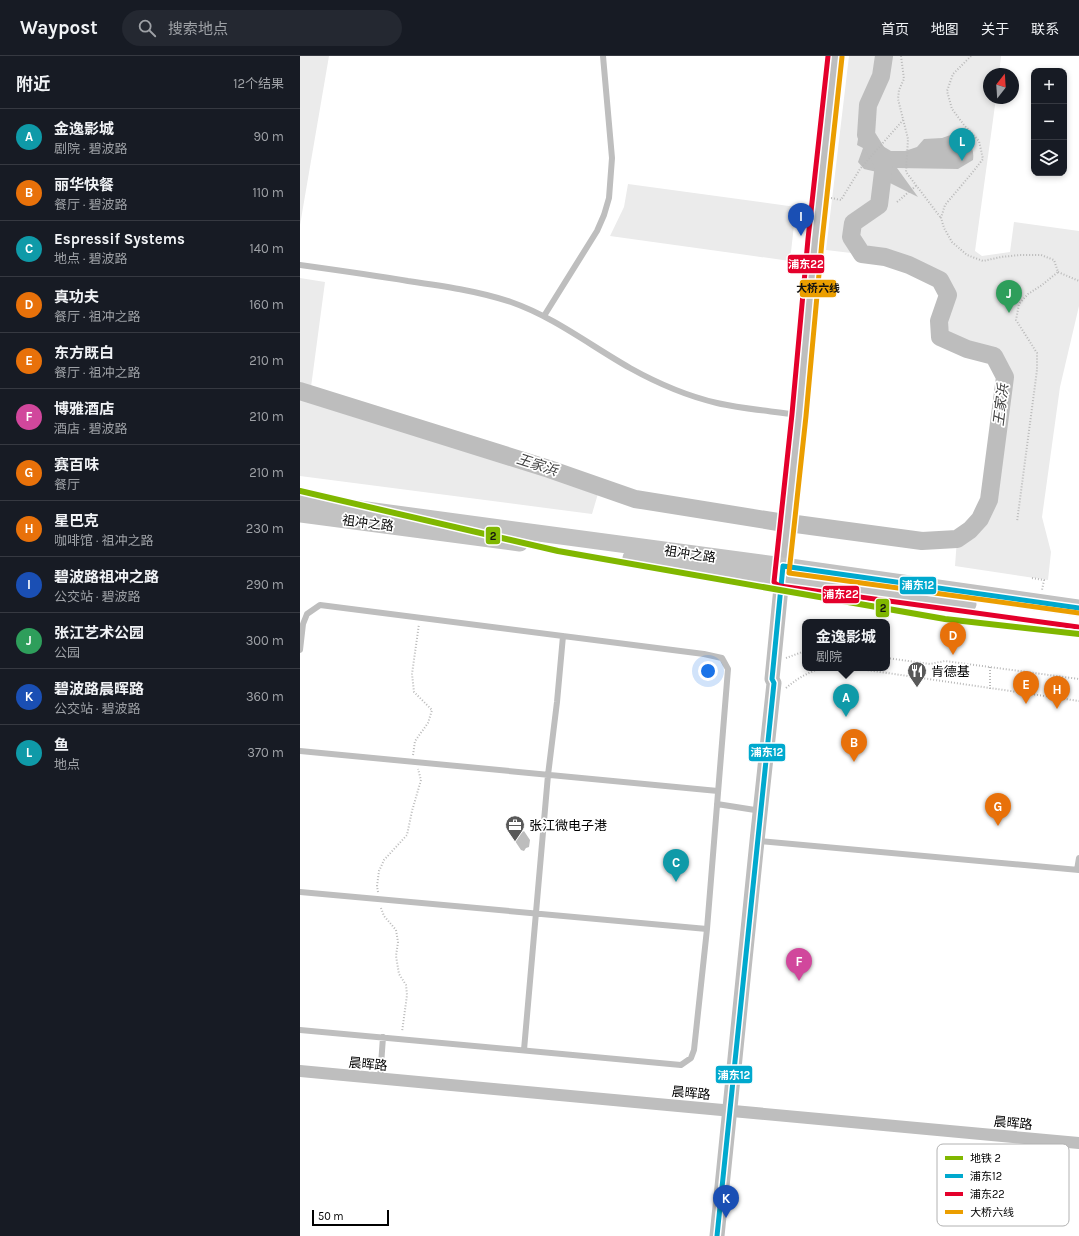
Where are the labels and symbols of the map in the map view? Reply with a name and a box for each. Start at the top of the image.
north arrow [983,68,1019,104]
pin: L [949,128,975,161]
pin: I [788,203,814,236]
line badge: 浦东22 [787,254,825,274]
text: 浦东22 [788,258,824,271]
line badge: 大桥六线 [799,279,837,298]
pin: J [996,280,1022,313]
text: 大桥六线 [796,282,840,295]
water label: 王家浜 [990,382,1012,427]
water label: 王家浜 [514,450,561,480]
street label: 祖冲之路 [341,512,395,534]
line badge: 2 [485,526,501,545]
text: 2 [490,530,497,543]
street label: 祖冲之路 [663,543,717,565]
line badge: 浦东12 [899,576,937,595]
text: 浦东12 [902,579,935,592]
line badge: 浦东22 [822,585,860,604]
text: 浦东22 [823,588,859,601]
line badge: 2 [875,598,890,618]
text: 2 [880,602,887,615]
pin: D [940,622,966,655]
restaurant icon: 肯德基 [906,660,928,688]
your location [698,661,718,681]
place label: 肯德基 [931,664,970,679]
pin: E [1013,671,1039,704]
pin: H [1044,676,1070,709]
pin: A [833,684,859,717]
pin: B [841,729,867,762]
line badge: 浦东12 [748,743,786,762]
text: 浦东12 [751,746,784,759]
pin: G [985,793,1011,826]
office icon: 张江微电子港 [504,814,526,842]
place label: 张江微电子港 [529,818,607,833]
pin: C [663,849,689,882]
pin: F [786,948,812,981]
street label: 晨晖路 [348,1055,388,1073]
line badge: 浦东12 [715,1065,753,1084]
text: 浦东12 [718,1069,751,1082]
street label: 晨晖路 [671,1084,711,1102]
street label: 晨晖路 [993,1114,1033,1132]
legend [937,1144,1069,1226]
text: 地铁 2 [970,1152,1001,1165]
text: 浦东12 [970,1170,1002,1183]
pin: K [713,1185,739,1218]
text: 浦东22 [970,1188,1005,1201]
text: 大桥六线 [970,1206,1014,1219]
scale bar [312,1208,389,1227]

